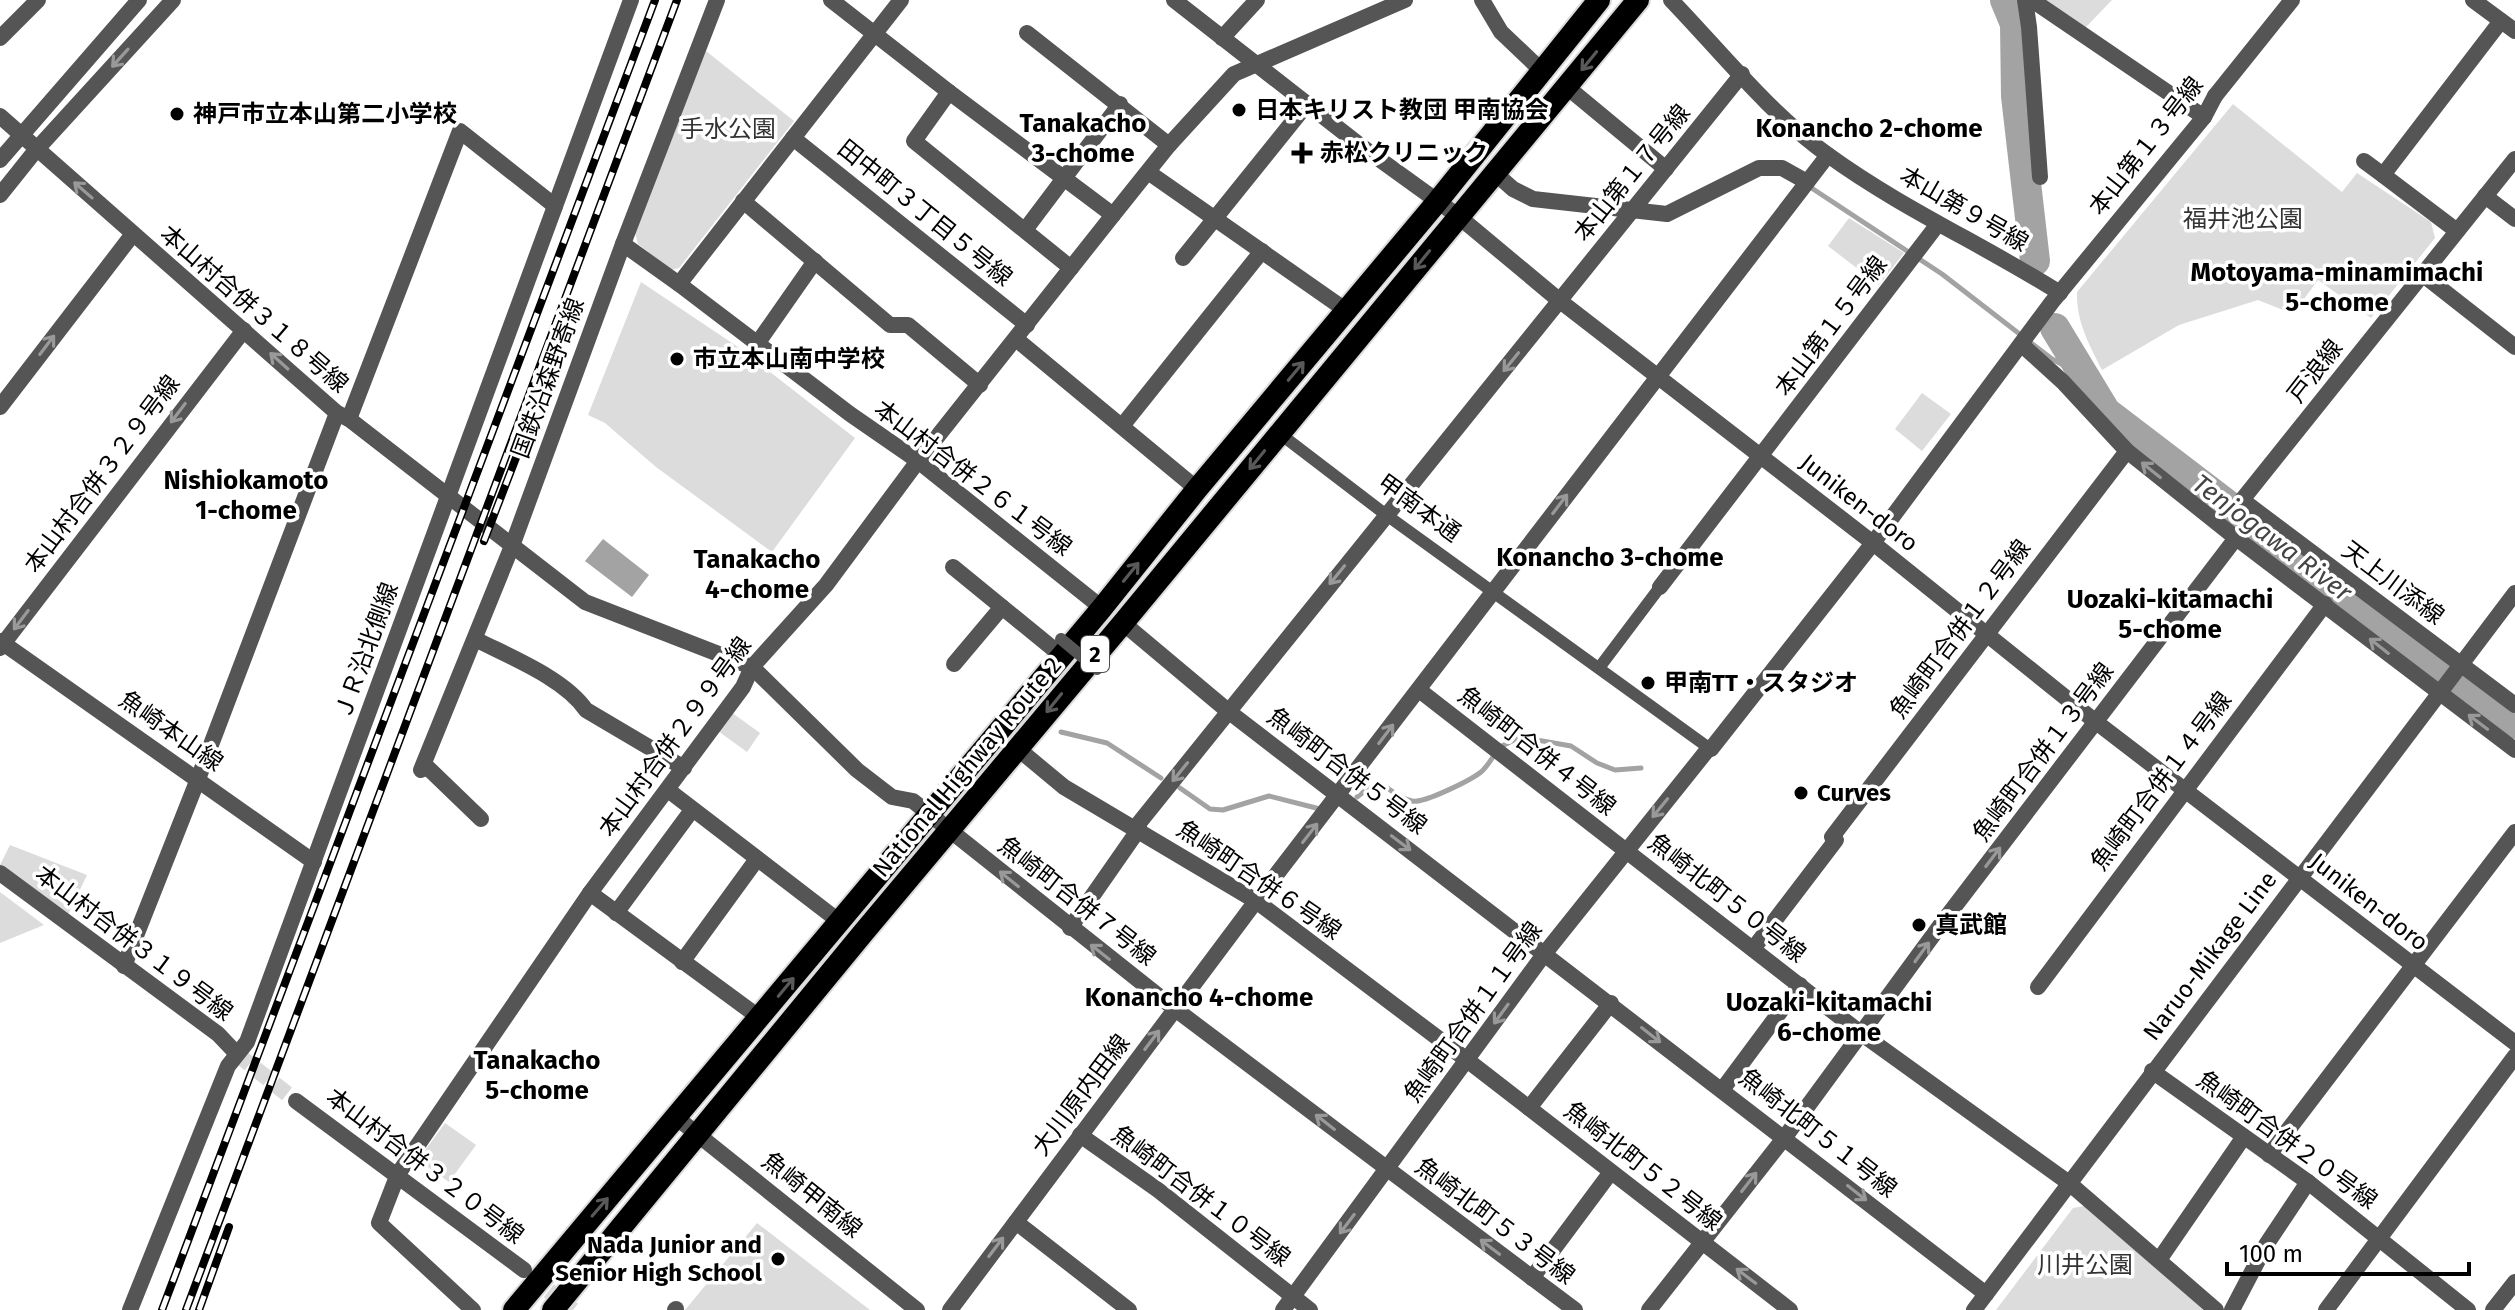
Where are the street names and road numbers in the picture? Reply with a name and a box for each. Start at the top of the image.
street label: 本山第１３号線 [2083,71,2209,221]
street label: 本山第１７号線 [1568,99,1696,247]
street label: 田中町３丁目５号線 [832,134,1018,292]
street label: 本山第９号線 [1895,161,2033,257]
street label: 本山村合併３１８号線 [154,220,354,398]
street label: 本山第１５号線 [1769,250,1893,402]
street label: 国鉄沿森野寄線 [506,294,590,462]
street label: 戸浪線 [2282,334,2348,408]
street label: 本山村合併３２９号線 [19,370,185,578]
street label: 本山村合併２６１号線 [869,395,1077,561]
street label: Juniken-doro [1794,448,1924,558]
street label: 甲南本通 [1372,468,1466,548]
street label: 魚崎町合併１２号線 [1884,534,2036,724]
street label: 天上川添線 [2337,536,2449,630]
street label: ＪＲ沿北側線 [328,579,404,723]
street label: 本山村合併２９９号線 [593,632,757,842]
road number: 2 [1081,636,1109,672]
street label: National Highway Route 2 [867,651,1067,883]
street label: 魚崎町合併１３号線 [1967,657,2119,847]
street label: 魚崎町合併４号線 [1453,681,1621,821]
street label: 魚崎本山線 [114,685,228,777]
street label: 魚崎町合併１４号線 [2085,686,2237,876]
street label: 魚崎町合併５号線 [1262,702,1432,840]
street label: 魚崎町合併６号線 [1172,815,1346,945]
street label: 魚崎北町５０号線 [1643,828,1811,968]
street label: 魚崎町合併７号線 [993,831,1161,971]
street label: Juniken-doro [2304,847,2434,957]
street label: 本山村合併３１９号線 [30,860,238,1026]
street label: Naruo-Mikage Line [2137,866,2283,1046]
street label: 魚崎町合併１１号線 [1398,916,1548,1108]
street label: 大川原内田線 [1026,1029,1136,1161]
street label: 魚崎北町５１号線 [1734,1063,1902,1203]
street label: 魚崎町合併２０号線 [2191,1065,2383,1215]
street label: 本山村合併３２０号線 [321,1083,529,1249]
street label: 魚崎北町５２号線 [1559,1096,1727,1236]
street label: 魚崎町合併１０号線 [1106,1120,1296,1272]
street label: 魚崎甲南線 [757,1146,867,1244]
street label: 魚崎北町５３号線 [1410,1152,1580,1290]

